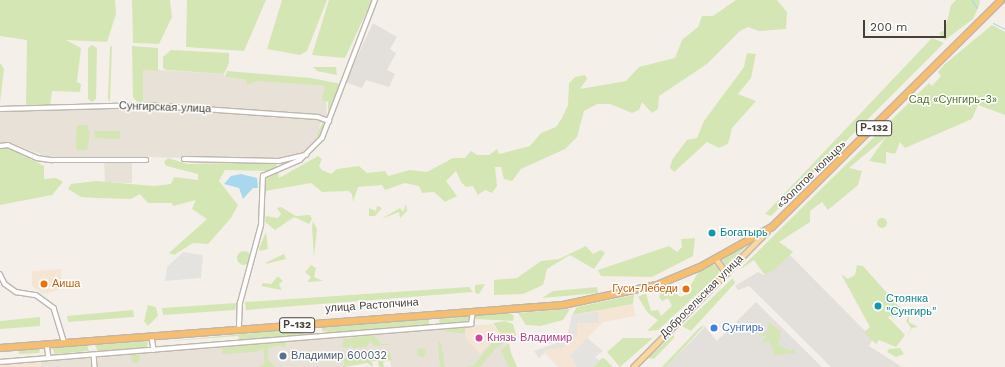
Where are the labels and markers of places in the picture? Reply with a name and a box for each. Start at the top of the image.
place label: Богатырь [720,226,768,240]
marker: Богатырь [707,228,717,238]
place label: Аиша [52,277,80,291]
marker: Аиша [39,279,49,289]
place label: Гуси-Лебеди [612,282,678,296]
marker: Гуси-Лебеди [681,284,691,294]
place label: Стоянка "Сунгирь" [886,293,936,319]
marker: Стоянка "Сунгирь" [873,301,883,311]
place label: Сунгирь [722,321,764,335]
marker: Сунгирь [709,323,719,333]
place label: Князь Владимир [487,331,572,345]
marker: Князь Владимир [474,333,484,343]
place label: Владимир 600032 [291,349,387,363]
marker: Владимир 600032 [278,351,288,361]

